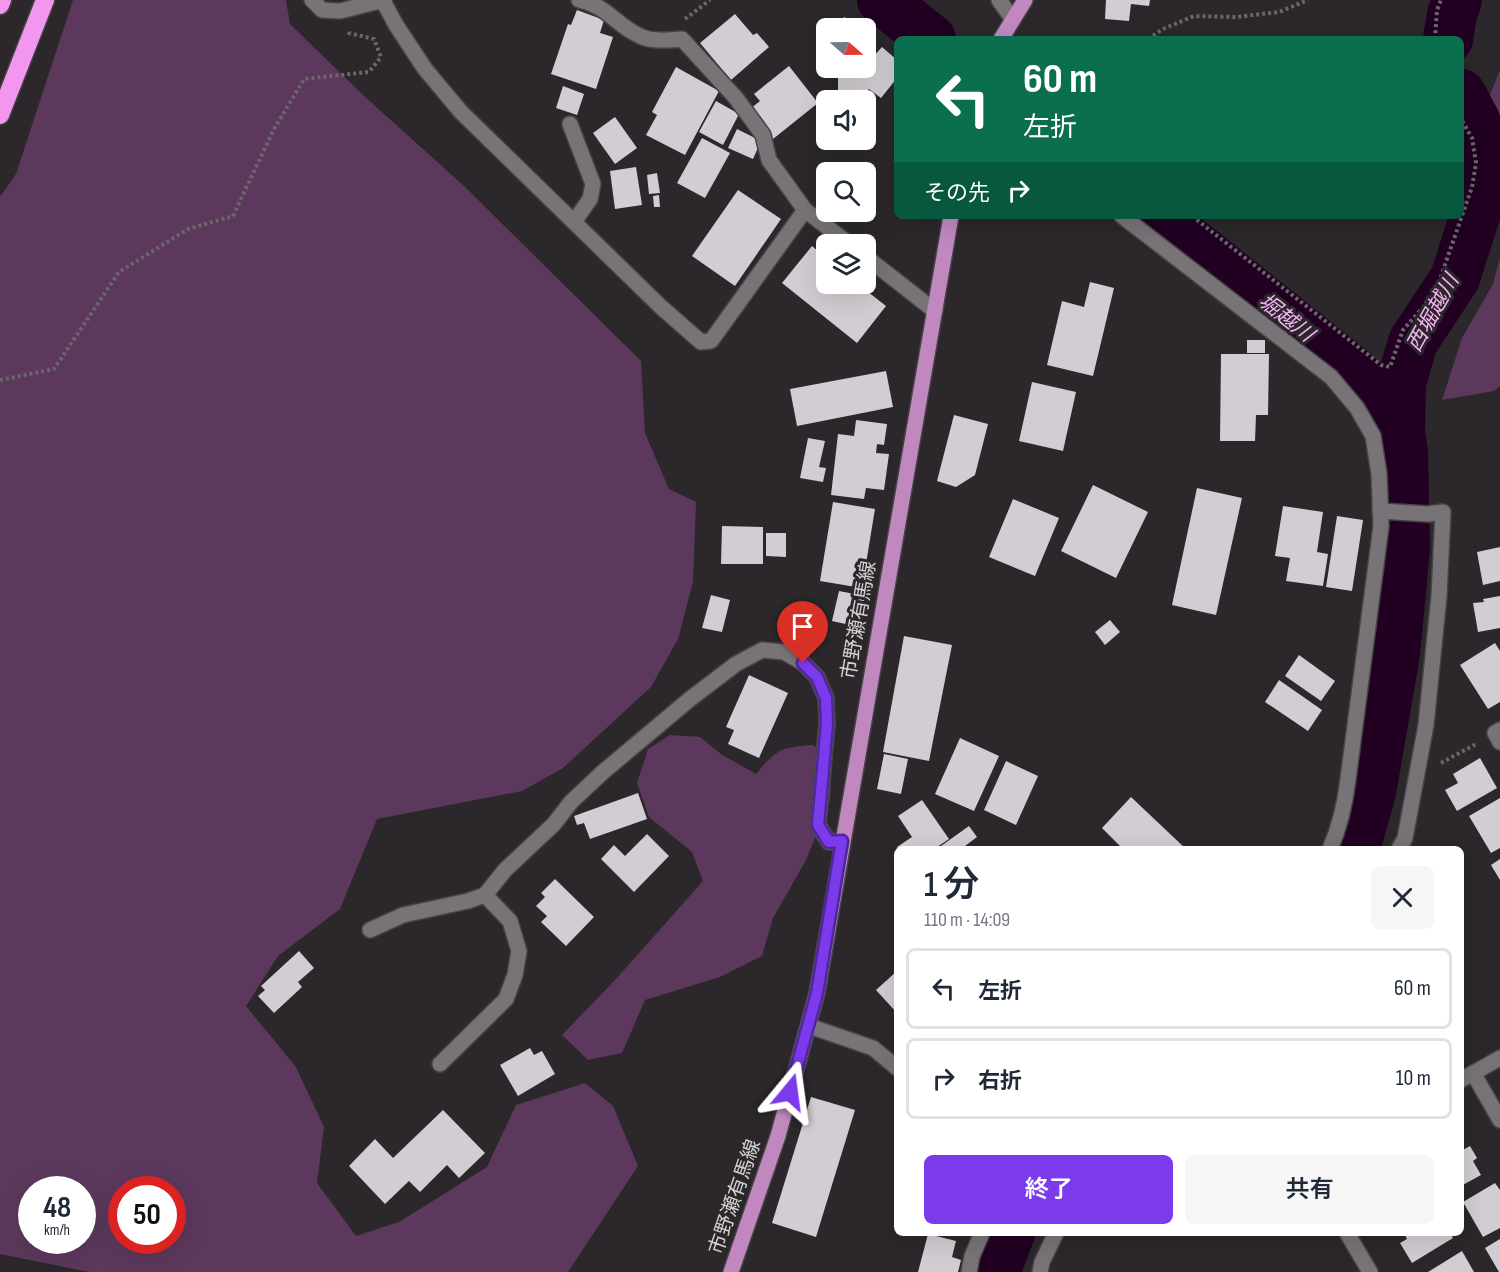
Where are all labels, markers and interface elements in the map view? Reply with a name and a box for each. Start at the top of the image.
north arrow [816,18,876,78]
map controls [816,18,876,294]
text: 60 m [1023,54,1097,105]
icon: left [924,60,1002,138]
button: sound [816,90,876,150]
text: 左折 [1023,112,1077,144]
button: search [816,162,876,222]
icon: right [1002,174,1035,207]
text: その先 [924,180,990,207]
button: layers [816,234,876,294]
water label: 西堀越川 [1402,268,1465,356]
water label: 堀越川 [1253,289,1320,348]
street label: 市野瀬有馬線 [837,559,881,681]
pin [777,601,828,663]
icon: arrive [786,610,819,643]
text: 1 分 [924,864,979,907]
button: close [1371,866,1434,929]
text: 110 m · 14:09 [924,908,1010,932]
icon: left [927,972,960,1005]
text: 60 m [1394,975,1431,1002]
text: 左折 [978,978,1022,1005]
position arrow [758,1060,822,1124]
icon: right [927,1062,960,1095]
text: 10 m [1396,1065,1431,1092]
text: 右折 [978,1068,1022,1095]
street label: 市野瀬有馬線 [704,1136,766,1258]
button: 終了 [924,1155,1173,1224]
button: 共有 [1185,1155,1434,1224]
speed limit sign: 50 [108,1176,186,1254]
text: 48 [43,1190,71,1226]
text: km/h [44,1221,70,1240]

